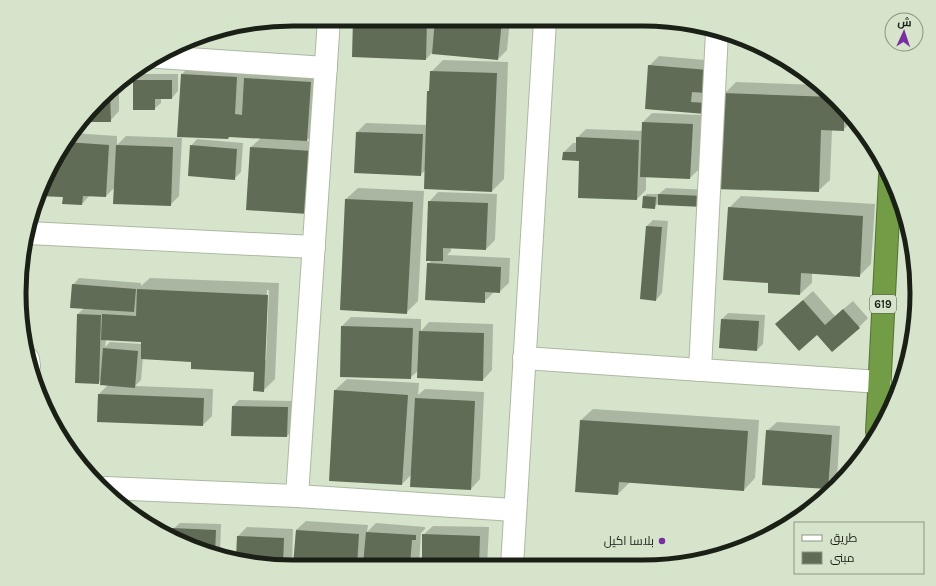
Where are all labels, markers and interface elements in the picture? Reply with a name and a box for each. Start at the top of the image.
north arrow [884,12,924,52]
text: ش [897,16,912,29]
road number: 619 [870,295,896,313]
legend [794,522,924,574]
text: طريق [830,531,858,545]
place label: بلاسا اكيل [604,534,654,548]
marker: بلاسا اكيل [657,536,667,546]
text: مبنى [830,551,855,565]

